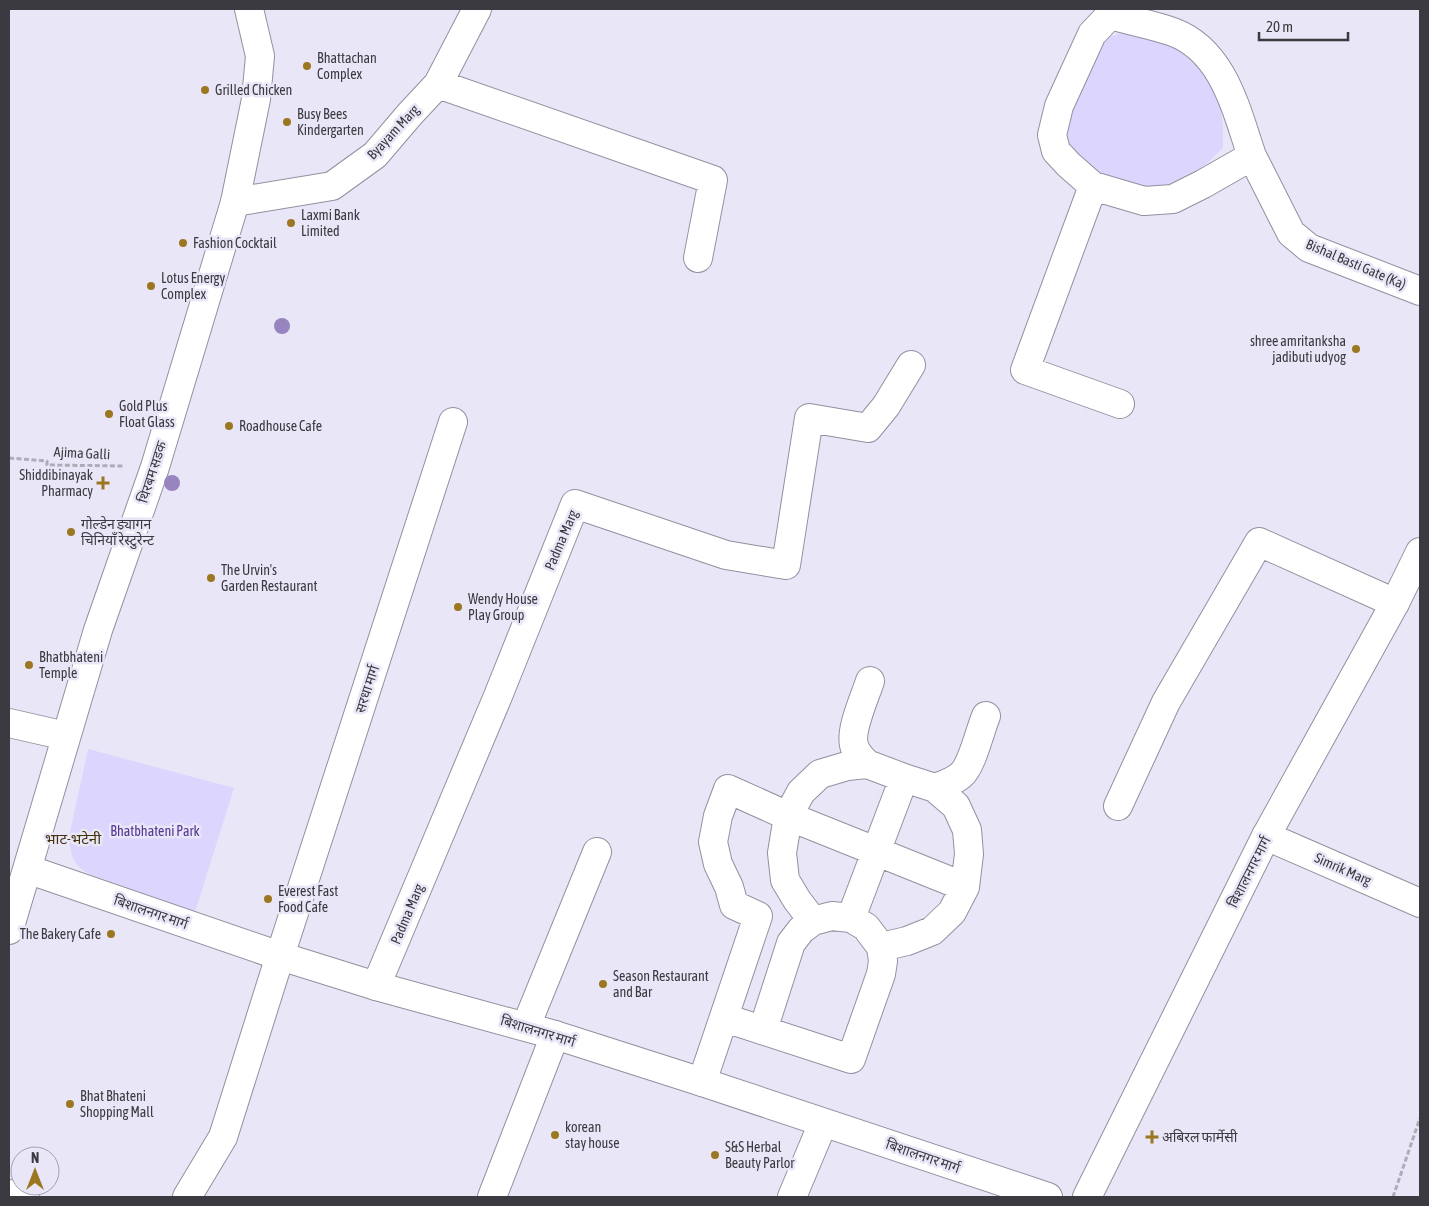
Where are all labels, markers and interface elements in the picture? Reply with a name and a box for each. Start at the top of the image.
scale bar [1259,10,1348,42]
text: 20 m [1266,18,1293,35]
place label: Bhattachan Complex [317,50,377,82]
marker: Bhattachan Complex [301,60,313,72]
place label: Grilled Chicken [215,82,292,98]
marker: Grilled Chicken [199,84,211,96]
street label: Byayam Marg [364,101,422,163]
place label: Busy Bees Kindergarten [297,106,364,138]
marker: Busy Bees Kindergarten [281,116,293,128]
place label: Laxmi Bank Limited [301,207,360,239]
marker: Laxmi Bank Limited [285,217,297,229]
place label: Fashion Cocktail [193,235,277,251]
street label: Bishal Basti Gate (Ka) [1304,236,1408,292]
marker: Fashion Cocktail [177,237,189,249]
place label: Lotus Energy Complex [161,270,225,302]
marker: Lotus Energy Complex [145,280,157,292]
place label: shree amritanksha jadibuti udyog [1250,333,1346,365]
marker: shree amritanksha jadibuti udyog [1350,343,1362,355]
place label: Gold Plus Float Glass [119,398,175,430]
marker: Gold Plus Float Glass [103,408,115,420]
place label: Roadhouse Cafe [239,418,322,434]
marker: Roadhouse Cafe [223,420,235,432]
street label: थिरबम सडक [134,439,170,505]
street label: Ajima Galli [53,444,111,462]
place label: Shiddibinayak Pharmacy [19,467,93,499]
marker: Shiddibinayak Pharmacy [97,477,109,489]
street label: Padma Marg [541,507,581,573]
place label: गोल्डेन ड्र्यागन चिनियाँ रेस्टुरेन्ट [81,515,155,550]
marker: गोल्डेन ड्र्यागन चिनियाँ रेस्टुरेन्ट [65,526,77,538]
place label: The Urvin's Garden Restaurant [221,562,318,594]
marker: The Urvin's Garden Restaurant [205,572,217,584]
place label: Wendy House Play Group [468,591,538,623]
marker: Wendy House Play Group [452,601,464,613]
place label: Bhatbhateni Temple [39,649,103,681]
marker: Bhatbhateni Temple [23,659,35,671]
street label: सरधा मार्ग [352,662,383,715]
park label: Bhatbhateni Park [110,823,200,839]
district label: भाट-भटेनी [45,830,102,847]
street label: बिशालनगर मार्ग [1224,833,1274,910]
street label: Simrik Marg [1312,849,1374,889]
street label: Padma Marg [387,881,427,947]
place label: Everest Fast Food Cafe [278,883,338,915]
street label: बिशालनगर मार्ग [112,892,191,933]
marker: Everest Fast Food Cafe [262,893,274,905]
place label: The Bakery Cafe [20,926,101,942]
marker: The Bakery Cafe [105,928,117,940]
place label: Season Restaurant and Bar [613,968,709,1000]
marker: Season Restaurant and Bar [597,978,609,990]
street label: बिशालनगर मार्ग [499,1012,578,1050]
place label: Bhat Bhateni Shopping Mall [80,1088,154,1120]
marker: Bhat Bhateni Shopping Mall [64,1098,76,1110]
place label: korean stay house [565,1119,620,1151]
marker: korean stay house [549,1129,561,1141]
place label: अबिरल फार्मेसी [1162,1129,1238,1145]
marker: अबिरल फार्मेसी [1146,1131,1158,1143]
street label: बिशालनगर मार्ग [884,1136,963,1177]
place label: S&S Herbal Beauty Parlor [725,1139,795,1171]
north arrow [10,1146,60,1196]
marker: S&S Herbal Beauty Parlor [709,1149,721,1161]
text: N [31,1150,39,1166]

